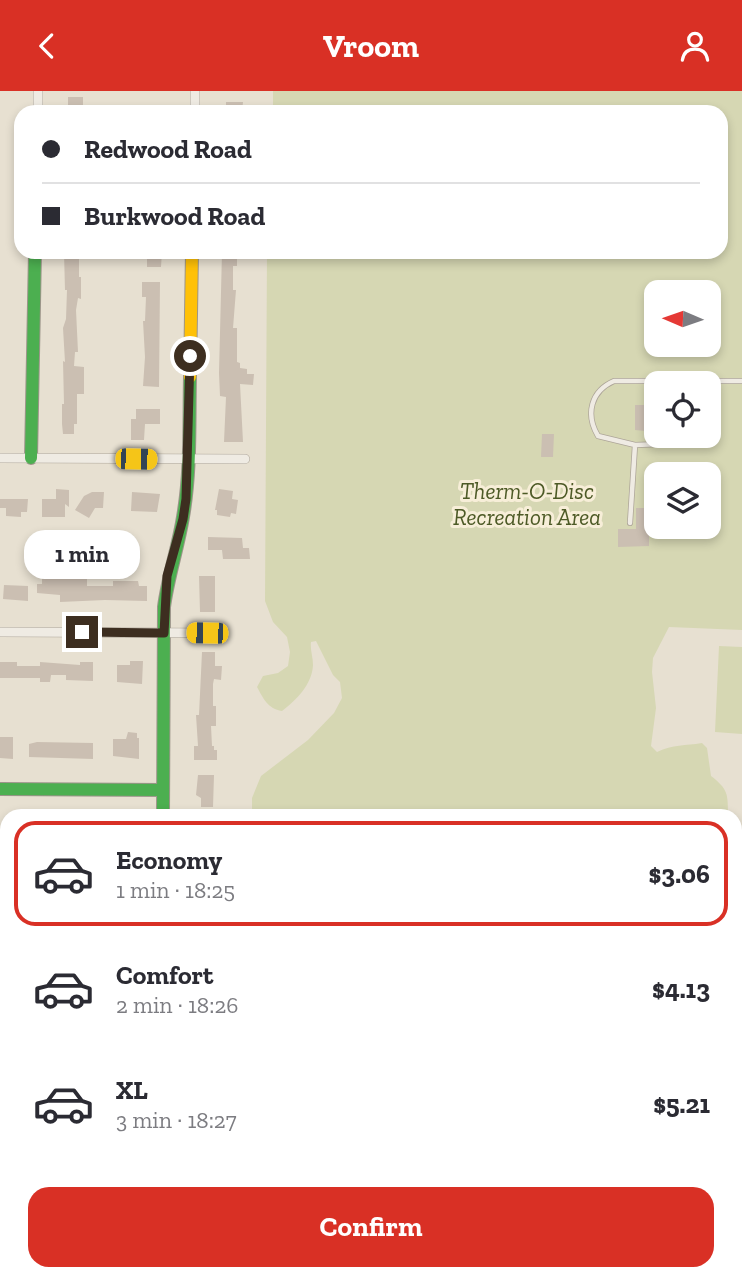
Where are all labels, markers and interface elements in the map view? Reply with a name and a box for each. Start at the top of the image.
icon: back [28,27,66,65]
text: Vroom [323,27,419,65]
icon: person [676,27,714,65]
text: Redwood Road [84,133,252,165]
text: Burkwood Road [84,200,265,232]
north arrow [644,280,721,357]
map controls [644,280,721,539]
route start [174,340,206,372]
button: locate [644,371,721,448]
car [115,448,158,470]
button: layers [644,462,721,539]
park label: Therm-O-Disc Recreation Area [453,477,601,531]
callout: 1 min [24,531,140,580]
text: 1 min [55,540,109,568]
route end [66,616,98,648]
car [186,622,229,644]
icon: car [32,842,95,905]
text: Economy [116,844,222,876]
text: $3.06 [649,858,710,890]
text: 1 min · 18:25 [116,876,235,904]
icon: car [32,957,95,1020]
text: Comfort [116,959,213,991]
text: $4.13 [652,973,710,1005]
text: 2 min · 18:26 [116,991,238,1019]
icon: car [32,1072,95,1135]
text: XL [116,1074,148,1106]
text: $5.21 [653,1088,710,1120]
text: 3 min · 18:27 [116,1106,236,1134]
button: Confirm [28,1187,714,1267]

